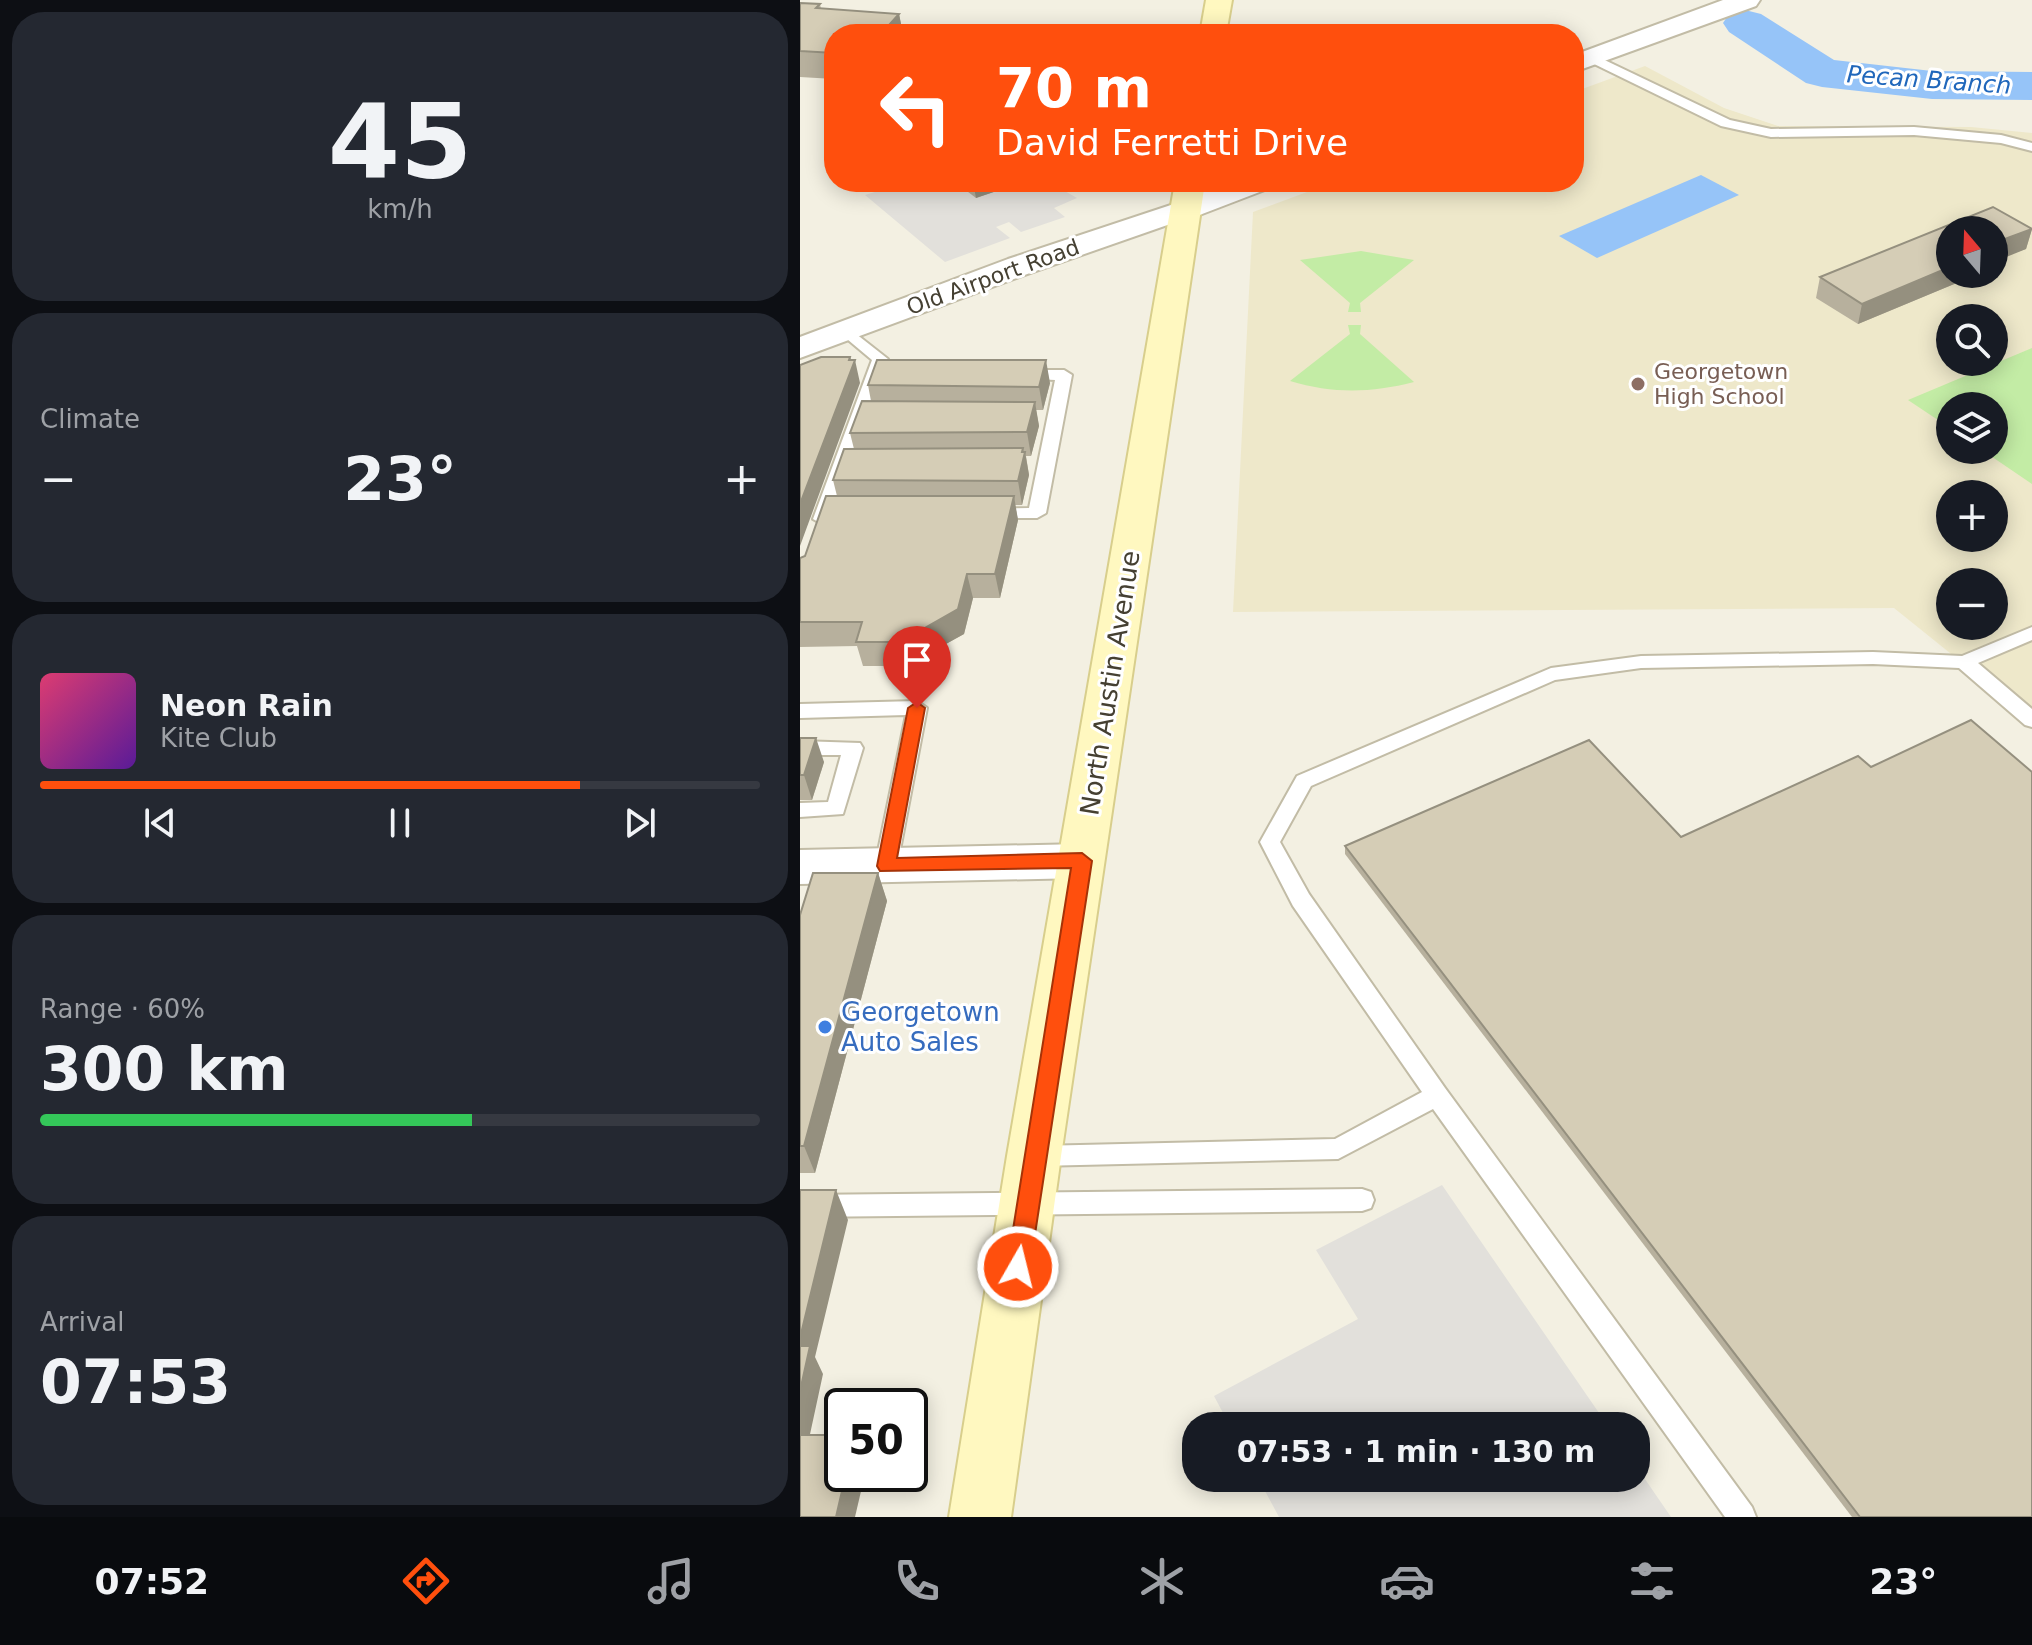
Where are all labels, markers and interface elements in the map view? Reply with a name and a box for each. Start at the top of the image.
text: 70 m [996,55,1152,120]
icon: left [864,56,968,160]
water label: Pecan Branch [1846,60,2012,100]
text: 45 [328,81,472,203]
text: David Ferretti Drive [996,122,1348,163]
text: km/h [367,194,433,224]
north arrow [1936,216,2008,288]
map controls [1936,216,2008,640]
street label: Old Airport Road [903,234,1083,320]
button: search [1936,304,2008,376]
place label: Georgetown High School [1654,359,1788,409]
marker: Georgetown High School [1629,375,1647,393]
button: layers [1936,392,2008,464]
text: Climate [40,404,140,434]
text: 23° [343,444,457,514]
text: − [40,453,77,504]
text: + [723,453,760,504]
button: + [1936,480,2008,552]
street label: North Austin Avenue [1074,549,1146,817]
button: − [1936,568,2008,640]
pin [883,626,951,708]
icon: arrive [895,638,939,682]
text: Neon Rain [160,688,333,723]
text: Kite Club [160,723,277,753]
icon: previous [138,801,182,845]
icon: pause [378,801,422,845]
icon: next [618,801,662,845]
text: Range · 60% [40,994,205,1024]
place label: Georgetown Auto Sales [841,997,1000,1057]
marker: Georgetown Auto Sales [816,1018,834,1036]
text: 300 km [40,1034,289,1104]
position arrow [976,1225,1060,1309]
text: Arrival [40,1307,124,1337]
text: 07:53 [40,1347,231,1417]
speed limit sign: 50 [824,1388,928,1492]
text: 07:53 · 1 min · 130 m [1237,1434,1595,1469]
icon: directions [398,1553,454,1609]
icon: music [643,1553,699,1609]
icon: phone [889,1553,945,1609]
icon: climate [1134,1553,1190,1609]
icon: car [1379,1553,1435,1609]
icon: filters [1624,1553,1680,1609]
text: 07:52 [95,1561,209,1602]
text: 23° [1869,1561,1937,1602]

